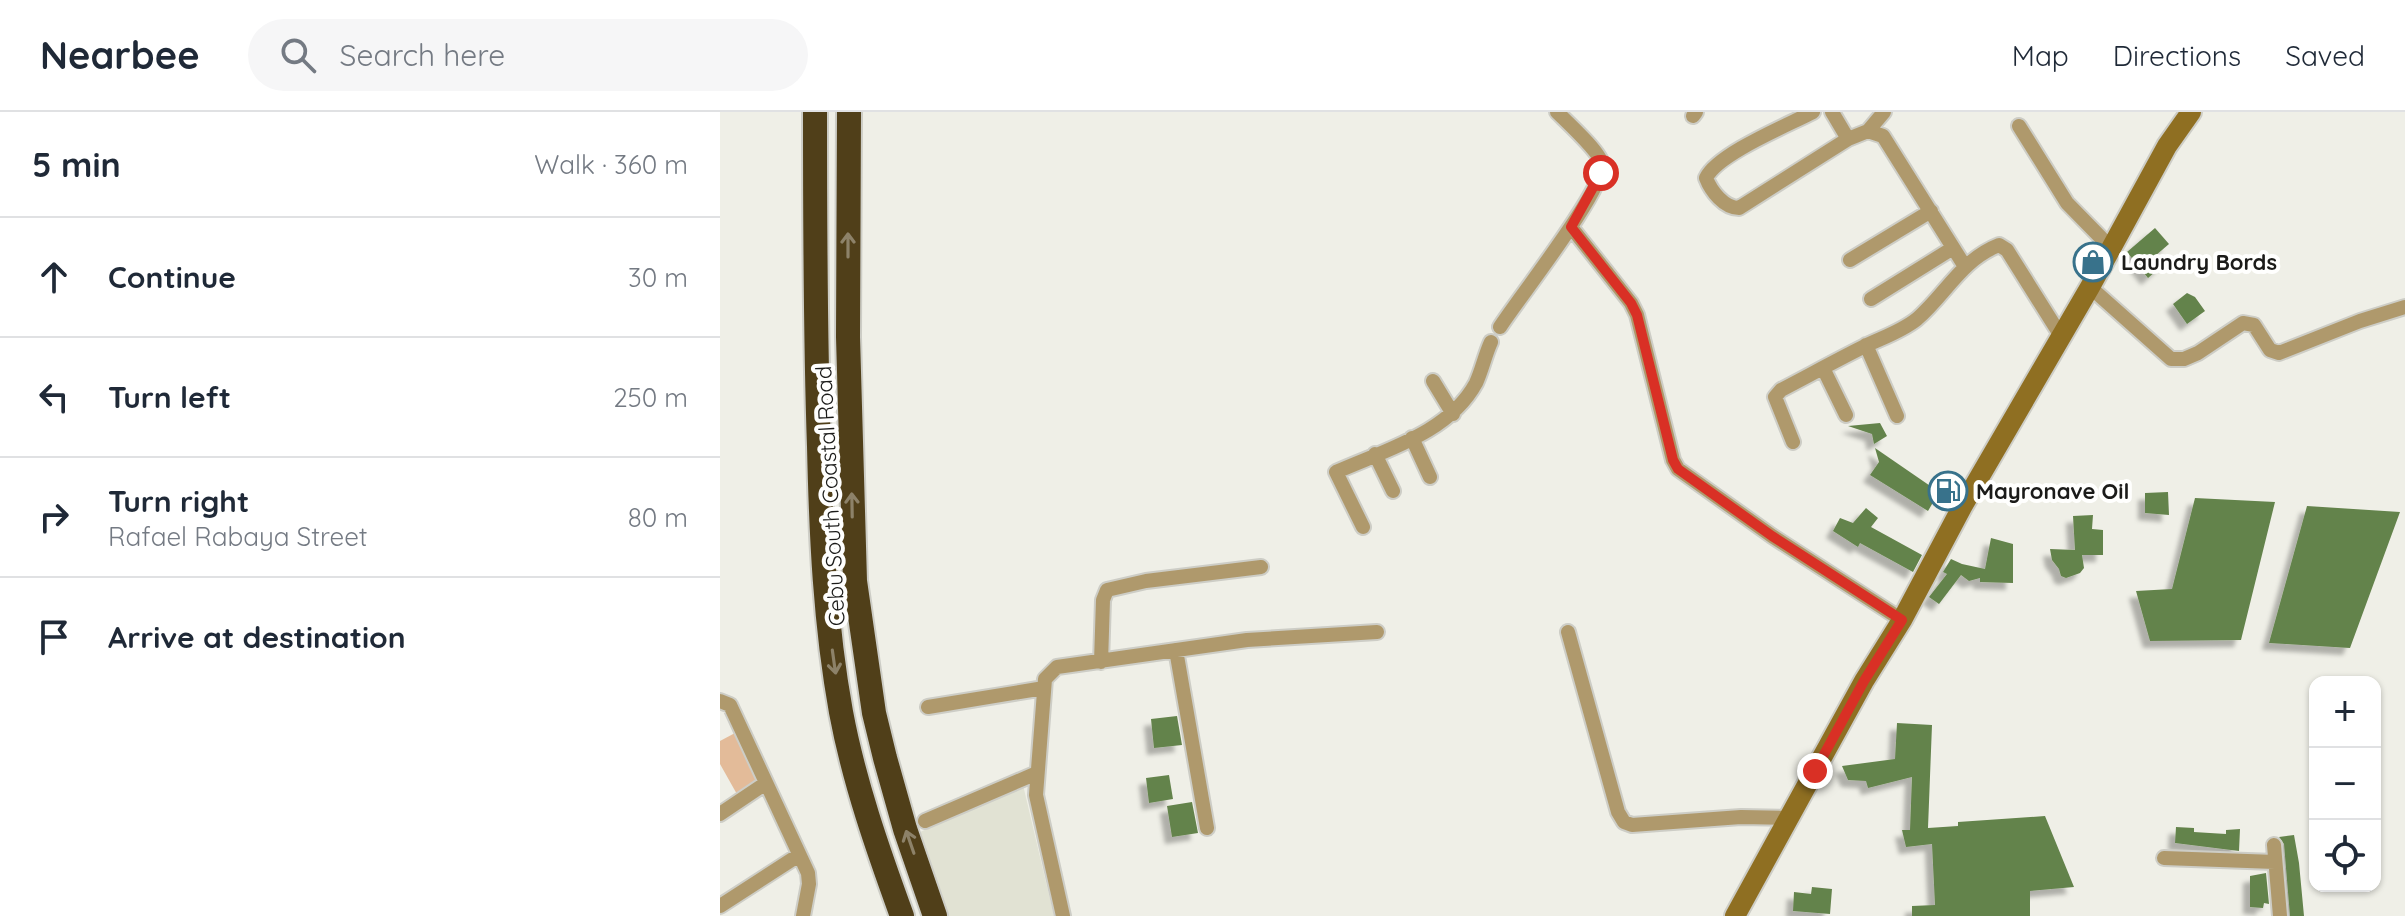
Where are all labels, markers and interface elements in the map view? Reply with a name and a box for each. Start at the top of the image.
search box [248,19,808,91]
text: Nearbee [40,31,200,79]
icon: search [276,33,320,77]
text: Search here [340,36,505,74]
text: Map [2012,38,2069,73]
text: Directions [2113,38,2241,73]
text: Saved [2285,38,2365,73]
text: 5 min [32,143,121,186]
text: Walk · 360 m [534,148,688,181]
route start [1583,155,1619,191]
one-way arrow [840,232,856,259]
shop icon: Laundry Bords [2072,241,2114,283]
place label: Laundry Bords [2121,248,2277,276]
icon: ahead [32,255,76,299]
text: Continue [108,258,236,296]
text: 30 m [628,261,688,294]
street label: Cebu South Coastal Road [809,365,851,627]
icon: left [32,375,76,419]
text: Turn left [108,378,231,416]
text: 250 m [613,381,688,414]
fuel station icon: Mayronave Oil [1927,470,1969,512]
place label: Mayronave Oil [1976,477,2129,505]
text: Turn right [108,482,249,520]
one-way arrow [845,492,860,519]
icon: right [32,495,76,539]
text: 80 m [628,501,688,534]
text: Rafael Rabaya Street [108,520,368,553]
icon: arrive [32,615,76,659]
text: Arrive at destination [108,618,406,656]
one-way arrow [827,649,842,674]
map controls [2309,676,2381,892]
button: + [2309,676,2381,748]
button: − [2309,748,2381,820]
route end [1797,753,1833,789]
button: locate [2309,820,2381,892]
one-way arrow [901,830,916,855]

